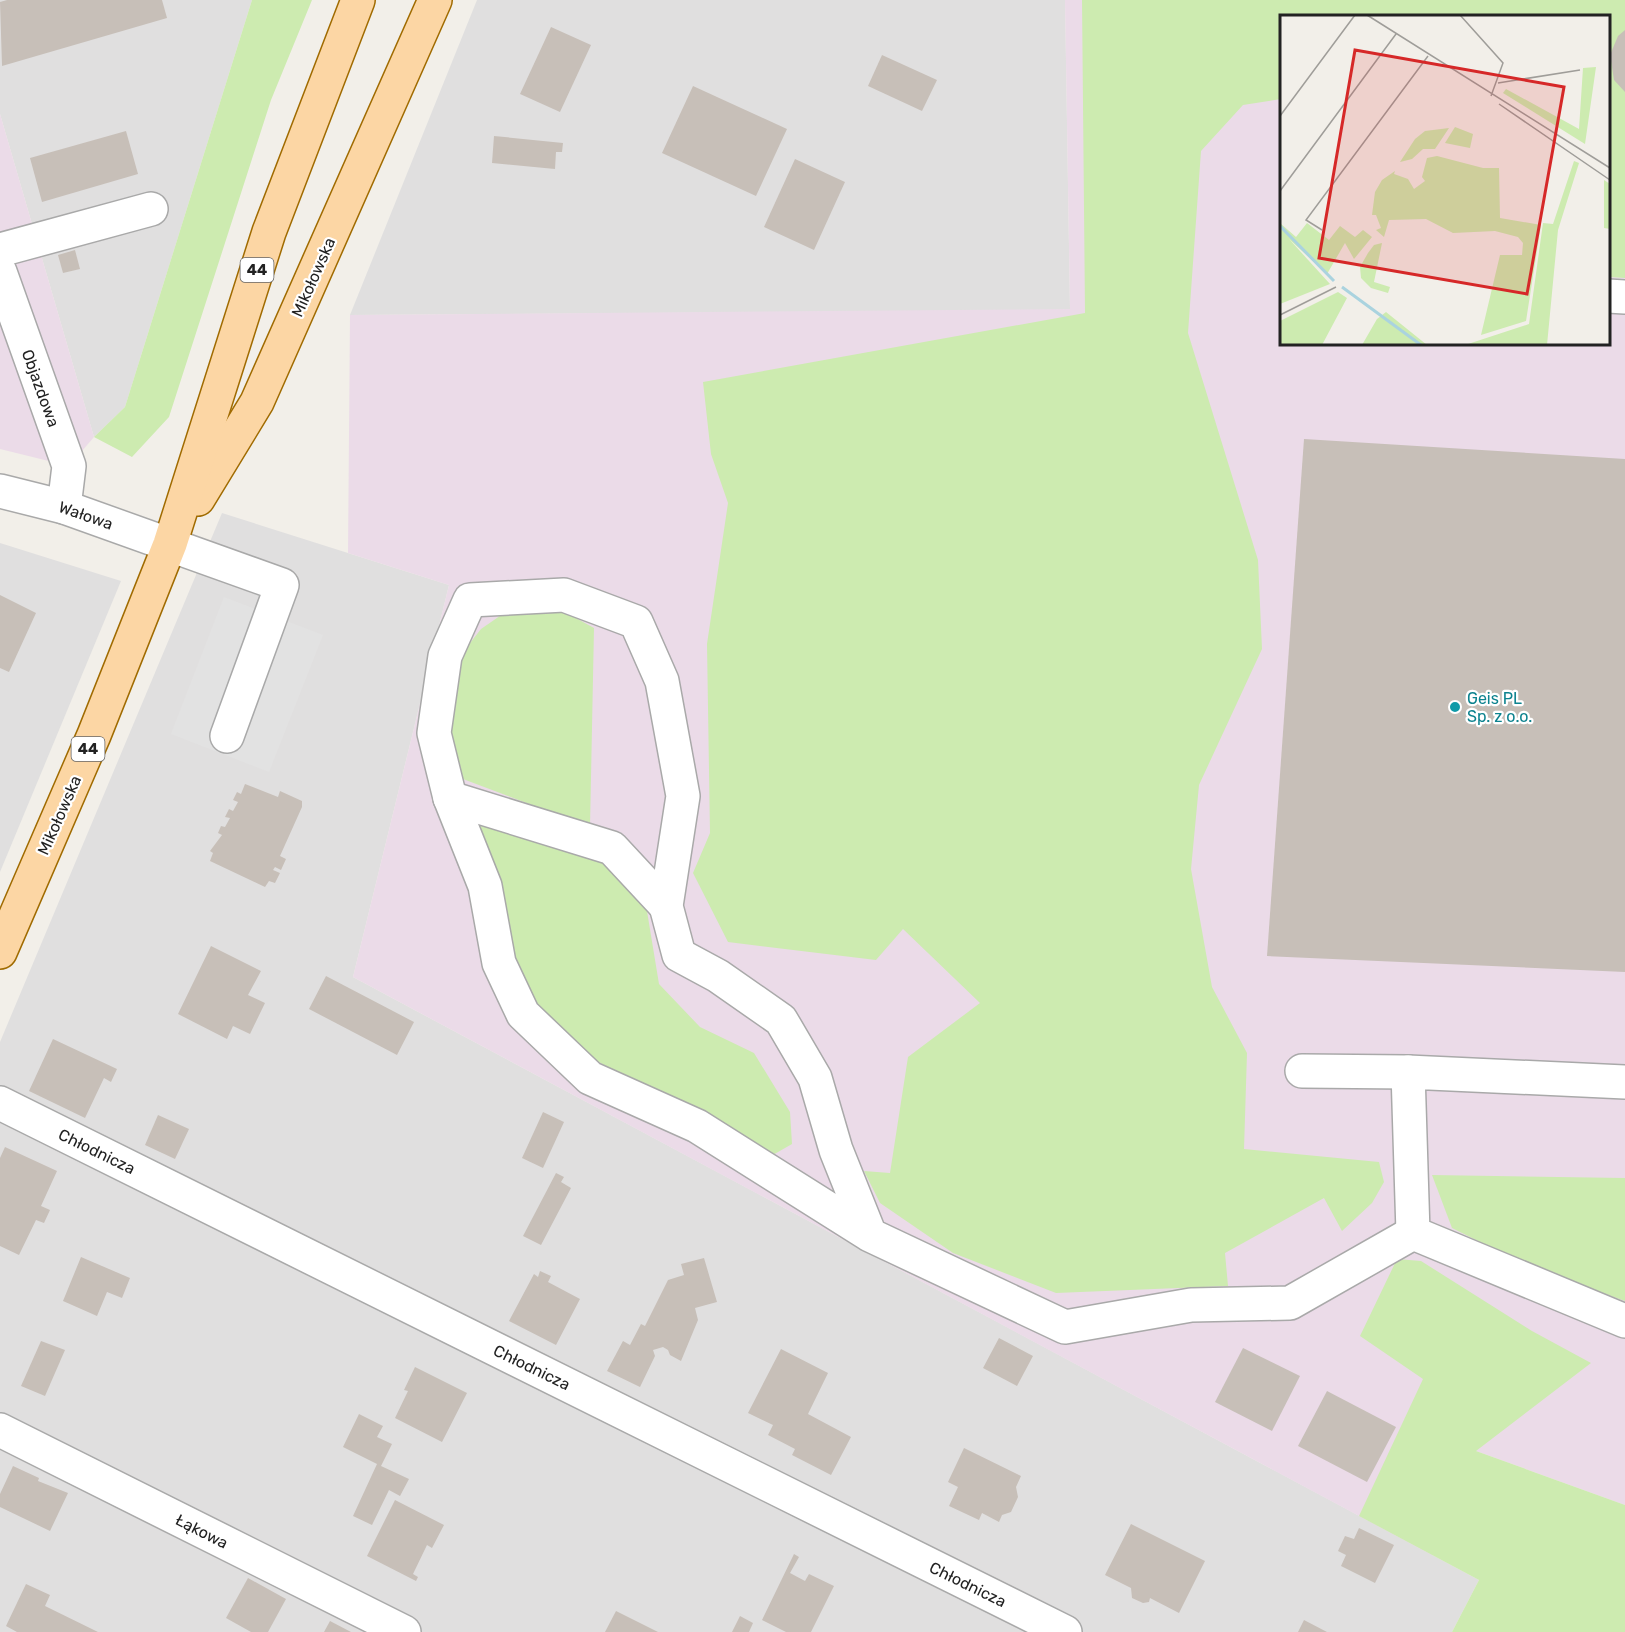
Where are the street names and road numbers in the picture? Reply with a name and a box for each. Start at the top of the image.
street label: Mikołowska [288,235,339,320]
road number: 44 [240,258,274,282]
street label: Objazdowa [18,347,63,430]
street label: Wałowa [56,497,115,534]
road number: 44 [72,737,104,761]
street label: Mikołowska [34,773,85,858]
street label: Chłodnicza [55,1125,138,1178]
street label: Chłodnicza [490,1341,573,1394]
street label: Łąkowa [172,1510,231,1553]
street label: Chłodnicza [926,1558,1009,1611]

